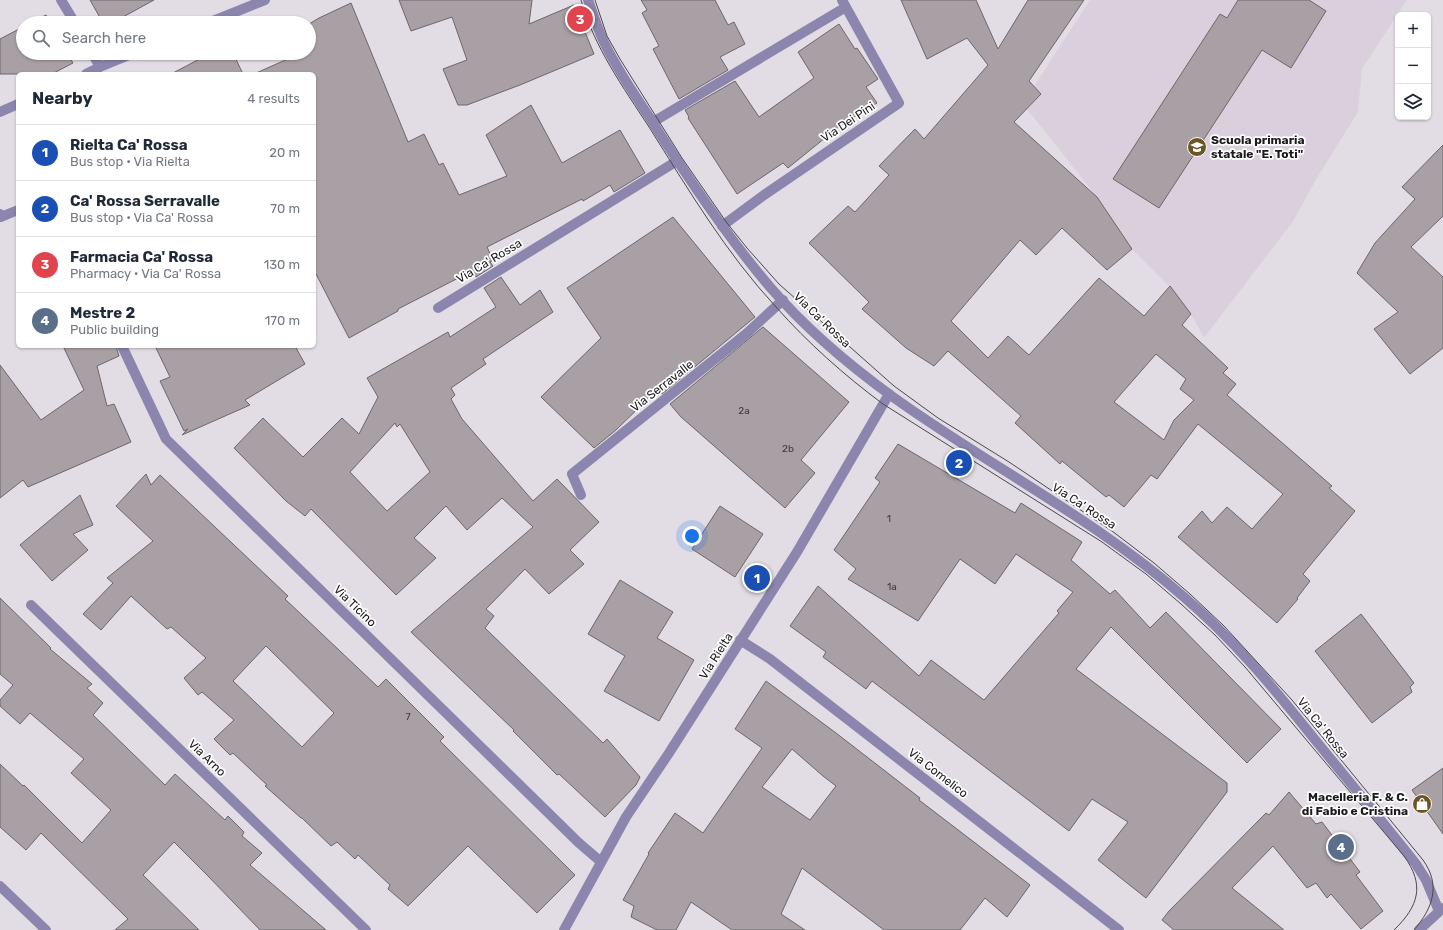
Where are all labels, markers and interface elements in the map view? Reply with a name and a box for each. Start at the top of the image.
pin: 3 [567,4,593,34]
map controls [1395,12,1431,120]
button: + [1395,12,1431,48]
search box [16,16,316,60]
icon: search [30,27,52,49]
text: Search here [62,29,146,47]
button: − [1395,48,1431,84]
button: layers [1395,84,1431,120]
text: Nearby [32,88,93,108]
text: 4 results [247,91,300,106]
street label: Via Dei Pini [818,99,878,145]
place label: Scuola primaria statale "E. Toti" [1211,133,1305,161]
text: Rielta Ca' Rossa [70,136,188,154]
school or university icon: Scuola primaria statale "E. Toti" [1186,136,1208,158]
text: 1 [42,145,48,160]
text: 20 m [269,145,300,160]
text: Bus stop · Via Rielta [70,154,190,169]
text: Ca' Rossa Serravalle [70,192,220,210]
text: 2 [41,201,49,216]
text: 70 m [270,201,300,216]
text: Bus stop · Via Ca' Rossa [70,210,213,225]
street label: Via Ca' Rossa [454,236,524,286]
text: Farmacia Ca' Rossa [70,248,213,266]
text: 3 [41,257,49,272]
text: 130 m [264,257,300,272]
text: Pharmacy · Via Ca' Rossa [70,266,221,281]
street label: Via Ca' Rossa [791,289,853,351]
text: Mestre 2 [70,304,135,322]
text: 4 [41,313,49,328]
text: 170 m [265,313,300,328]
text: Public building [70,322,159,337]
street label: Via Serravalle [628,357,696,415]
house number: 2a [738,405,750,417]
house number: 2b [782,443,794,455]
pin: 2 [946,448,972,478]
street label: Via Ca' Rossa [1049,480,1119,532]
house number: 1 [887,513,891,525]
your location [682,526,702,546]
pin: 1 [744,563,770,593]
house number: 1a [887,581,897,593]
street label: Via Ticino [331,582,379,630]
street label: Via Rielta [696,630,736,682]
street label: Via Ca' Rossa [1294,695,1352,761]
house number: 7 [405,711,411,723]
street label: Via Arno [185,737,229,779]
street label: Via Comelico [905,745,971,801]
place label: Macelleria F. & C. di Fabio e Cristina [1302,790,1408,818]
shop icon: Macelleria F. & C. di Fabio e Cristina [1411,793,1433,815]
pin: 4 [1328,832,1354,862]

